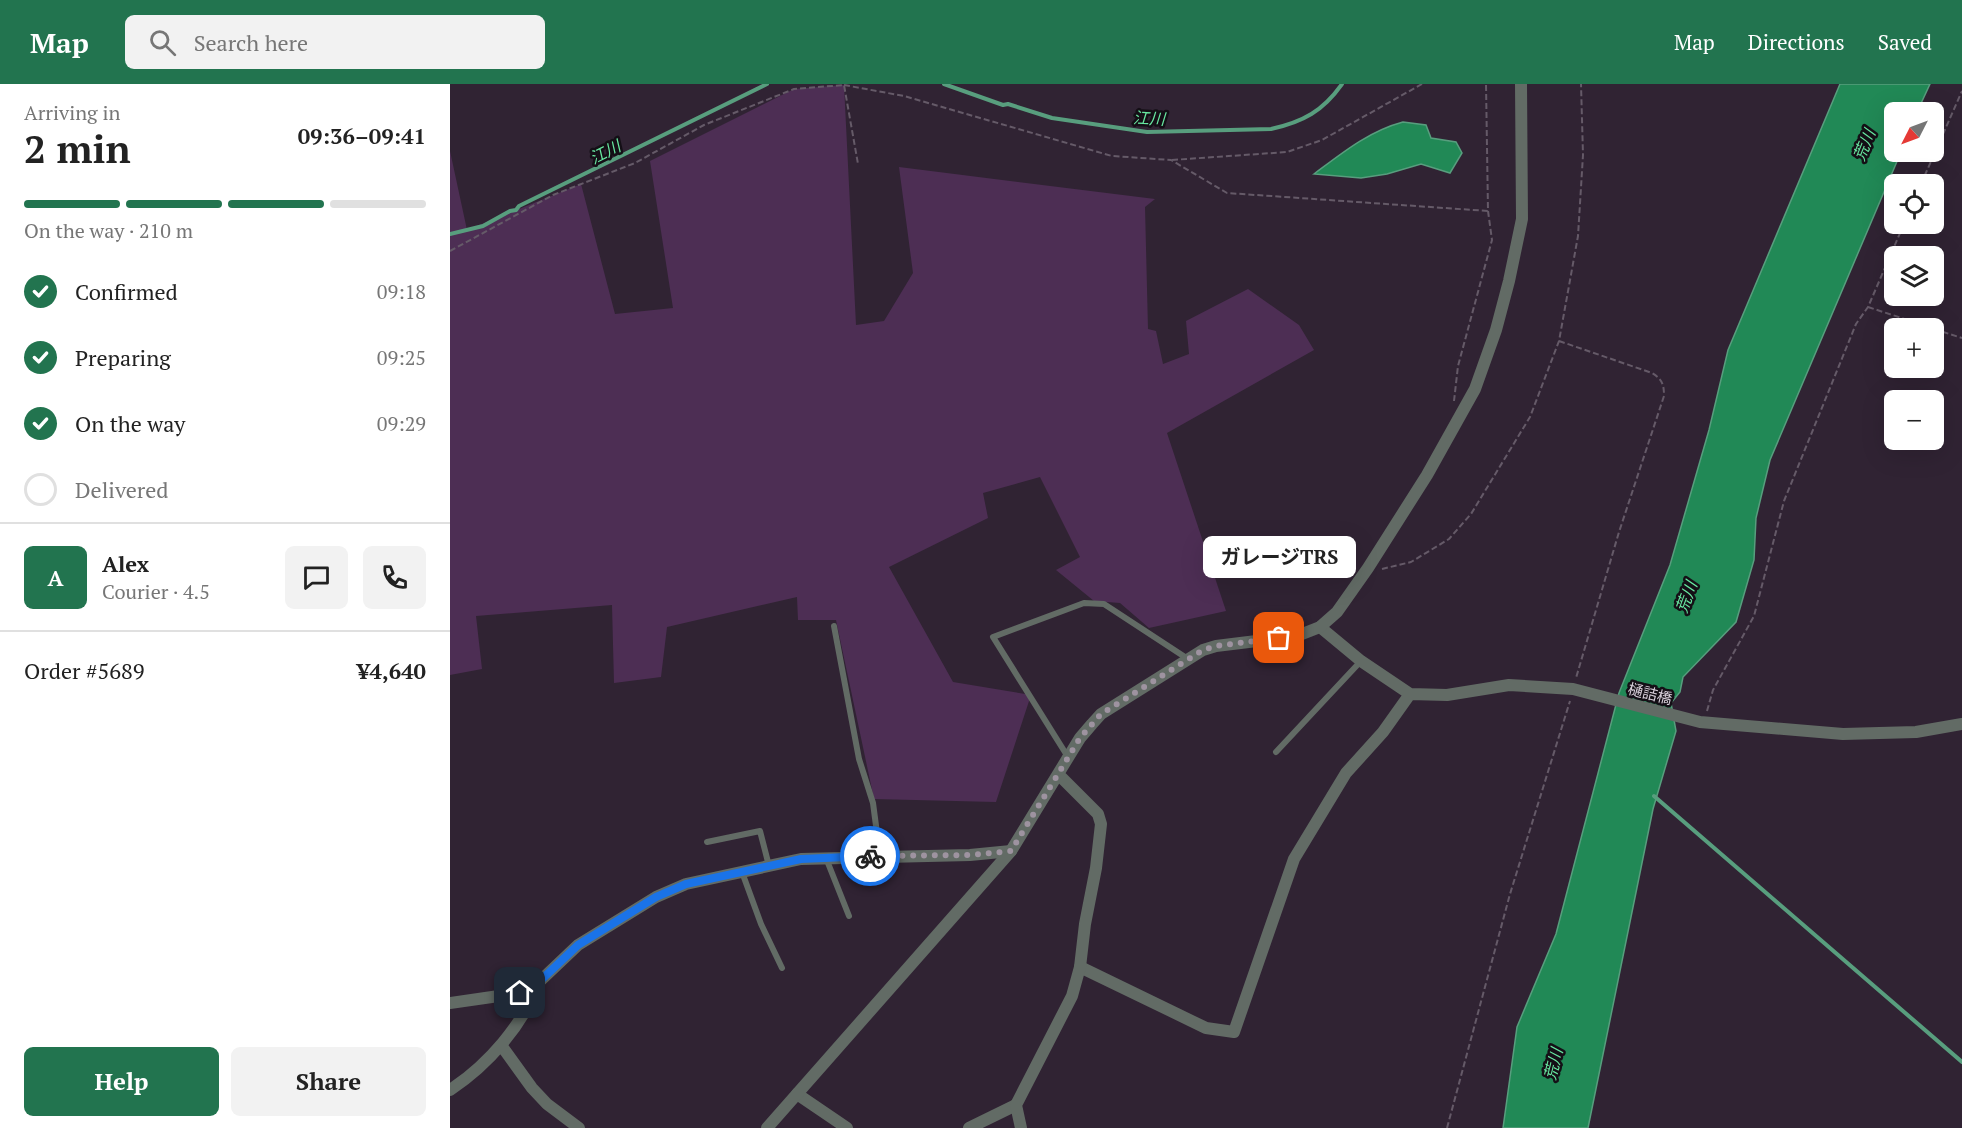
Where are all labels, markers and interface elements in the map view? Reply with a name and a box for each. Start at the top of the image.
search box [125,15,545,69]
text: Map [30,24,89,61]
icon: search [146,26,179,59]
text: Search here [194,28,308,57]
text: Map [1674,28,1715,56]
text: Directions [1748,28,1845,56]
text: Saved [1878,28,1932,56]
text: Arriving in [24,99,120,126]
north arrow [1884,102,1944,162]
map controls [1884,102,1944,450]
water label: 江川 [1132,106,1168,130]
text: 09:36–09:41 [298,121,426,150]
text: 2 min [24,122,131,174]
water label: 荒川 [1848,124,1881,164]
water label: 江川 [586,134,626,169]
button: locate [1884,174,1944,234]
text: On the way · 210 m [24,217,193,244]
button: layers [1884,246,1944,306]
icon: check [24,275,57,308]
text: Confirmed [75,277,178,306]
text: 09:18 [377,278,426,305]
button: + [1884,318,1944,378]
icon: check [24,341,57,374]
text: Preparing [75,343,171,372]
text: 09:25 [377,344,426,371]
button: − [1884,390,1944,450]
icon: check [24,407,57,440]
text: On the way [75,409,185,438]
text: 09:29 [377,410,426,437]
text: Delivered [75,475,168,504]
callout: ガレージTRS [1202,536,1356,578]
text: ガレージTRS [1220,543,1339,570]
button: chat [285,546,348,609]
button: phone [363,546,426,609]
text: Alex [102,549,149,578]
text: A [47,563,64,592]
water label: 荒川 [1670,576,1702,616]
text: Courier · 4.5 [102,578,210,605]
pin [1253,612,1304,663]
icon: bag [1262,621,1295,654]
text: Order #5689 [24,656,144,685]
text: ¥4,640 [357,656,426,685]
street label: 樋詰橋 [1626,678,1675,708]
courier [840,826,900,886]
icon: bike [854,840,887,873]
pin [494,967,545,1018]
icon: home [503,976,536,1009]
water label: 荒川 [1538,1044,1568,1082]
button: Help [24,1047,219,1116]
button: Share [231,1047,426,1116]

